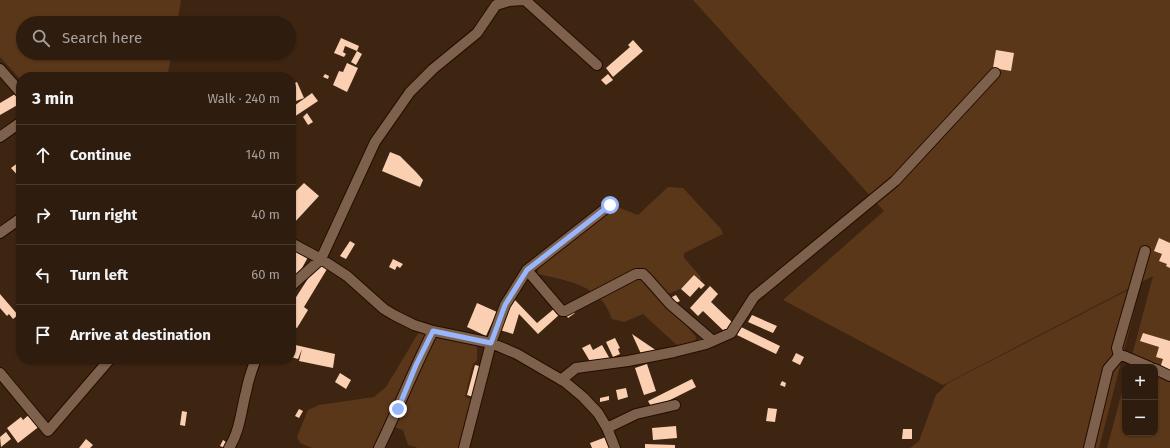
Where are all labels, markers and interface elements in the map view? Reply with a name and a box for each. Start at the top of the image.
search box [16,16,296,60]
icon: search [30,27,52,49]
text: Search here [62,29,142,47]
text: 3 min [32,88,74,109]
text: Walk · 240 m [207,91,280,106]
icon: ahead [32,144,54,166]
text: Continue [70,146,131,164]
text: 140 m [246,147,280,162]
route start [601,196,619,214]
icon: right [32,204,54,226]
text: Turn right [70,206,137,224]
text: 40 m [251,207,280,222]
icon: left [32,264,54,286]
text: Turn left [70,266,128,284]
text: 60 m [251,267,280,282]
icon: arrive [32,324,54,346]
text: Arrive at destination [70,326,211,344]
map controls [1122,364,1158,436]
button: + [1122,364,1158,400]
route end [389,400,407,418]
button: − [1122,400,1158,436]

